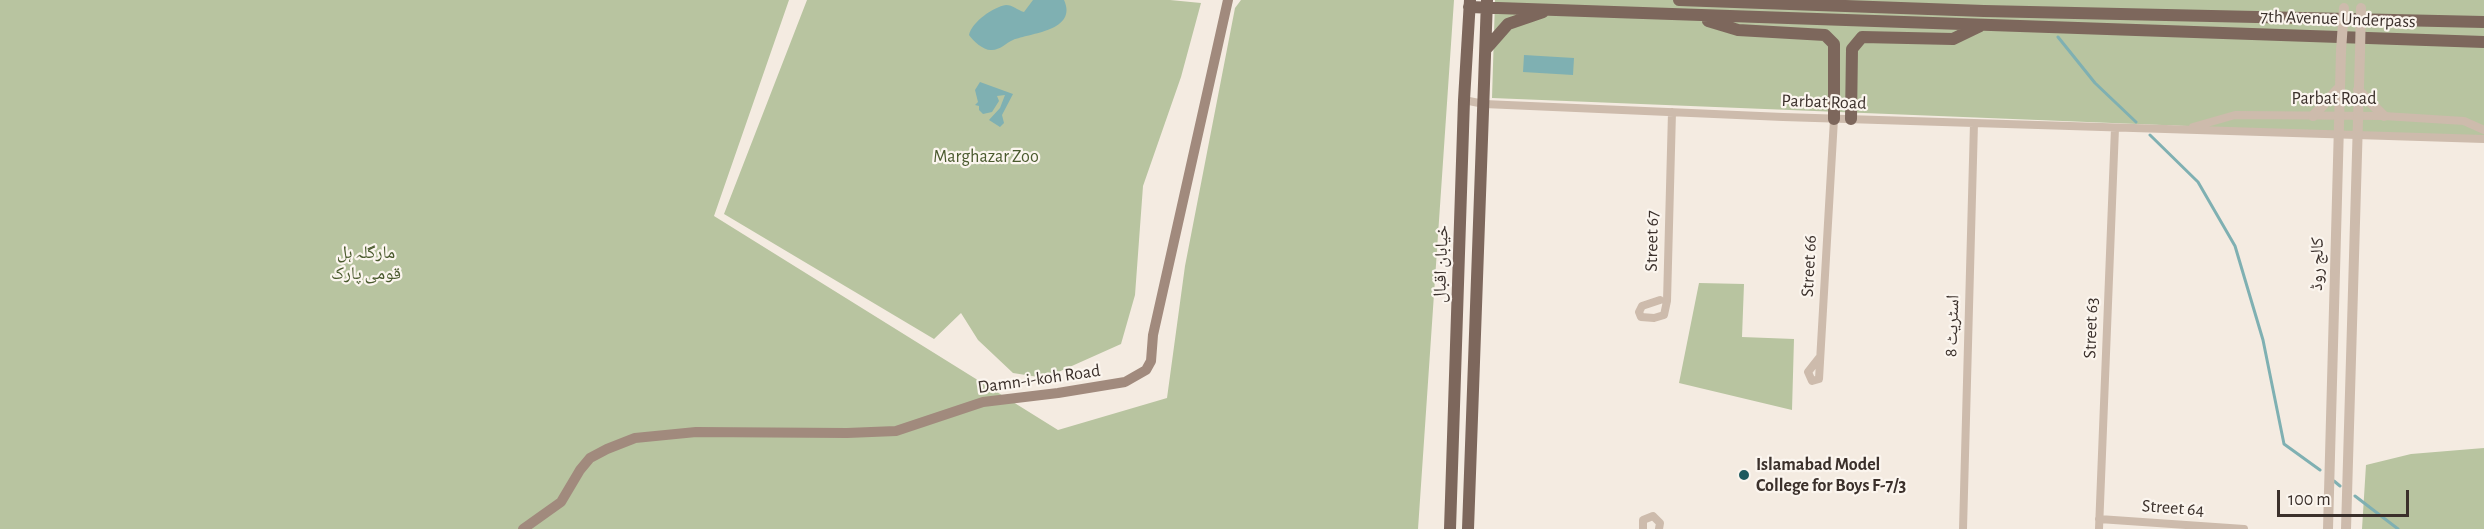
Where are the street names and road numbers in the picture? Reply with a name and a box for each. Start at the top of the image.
street label: 7th Avenue Underpass [2260,5,2416,33]
street label: Parbat Road [2292,88,2376,110]
street label: Parbat Road [1781,90,1867,114]
street label: Street 67 [1641,210,1663,272]
street label: خیابان اقبال [1429,225,1453,303]
street label: Street 66 [1797,234,1821,298]
street label: کالج روڈ [2306,237,2328,291]
street label: اسٹریٹ 8 [1940,295,1964,357]
street label: Street 63 [2079,297,2103,359]
street label: Damn-i-koh Road [976,360,1102,398]
street label: Street 64 [2141,495,2205,521]

